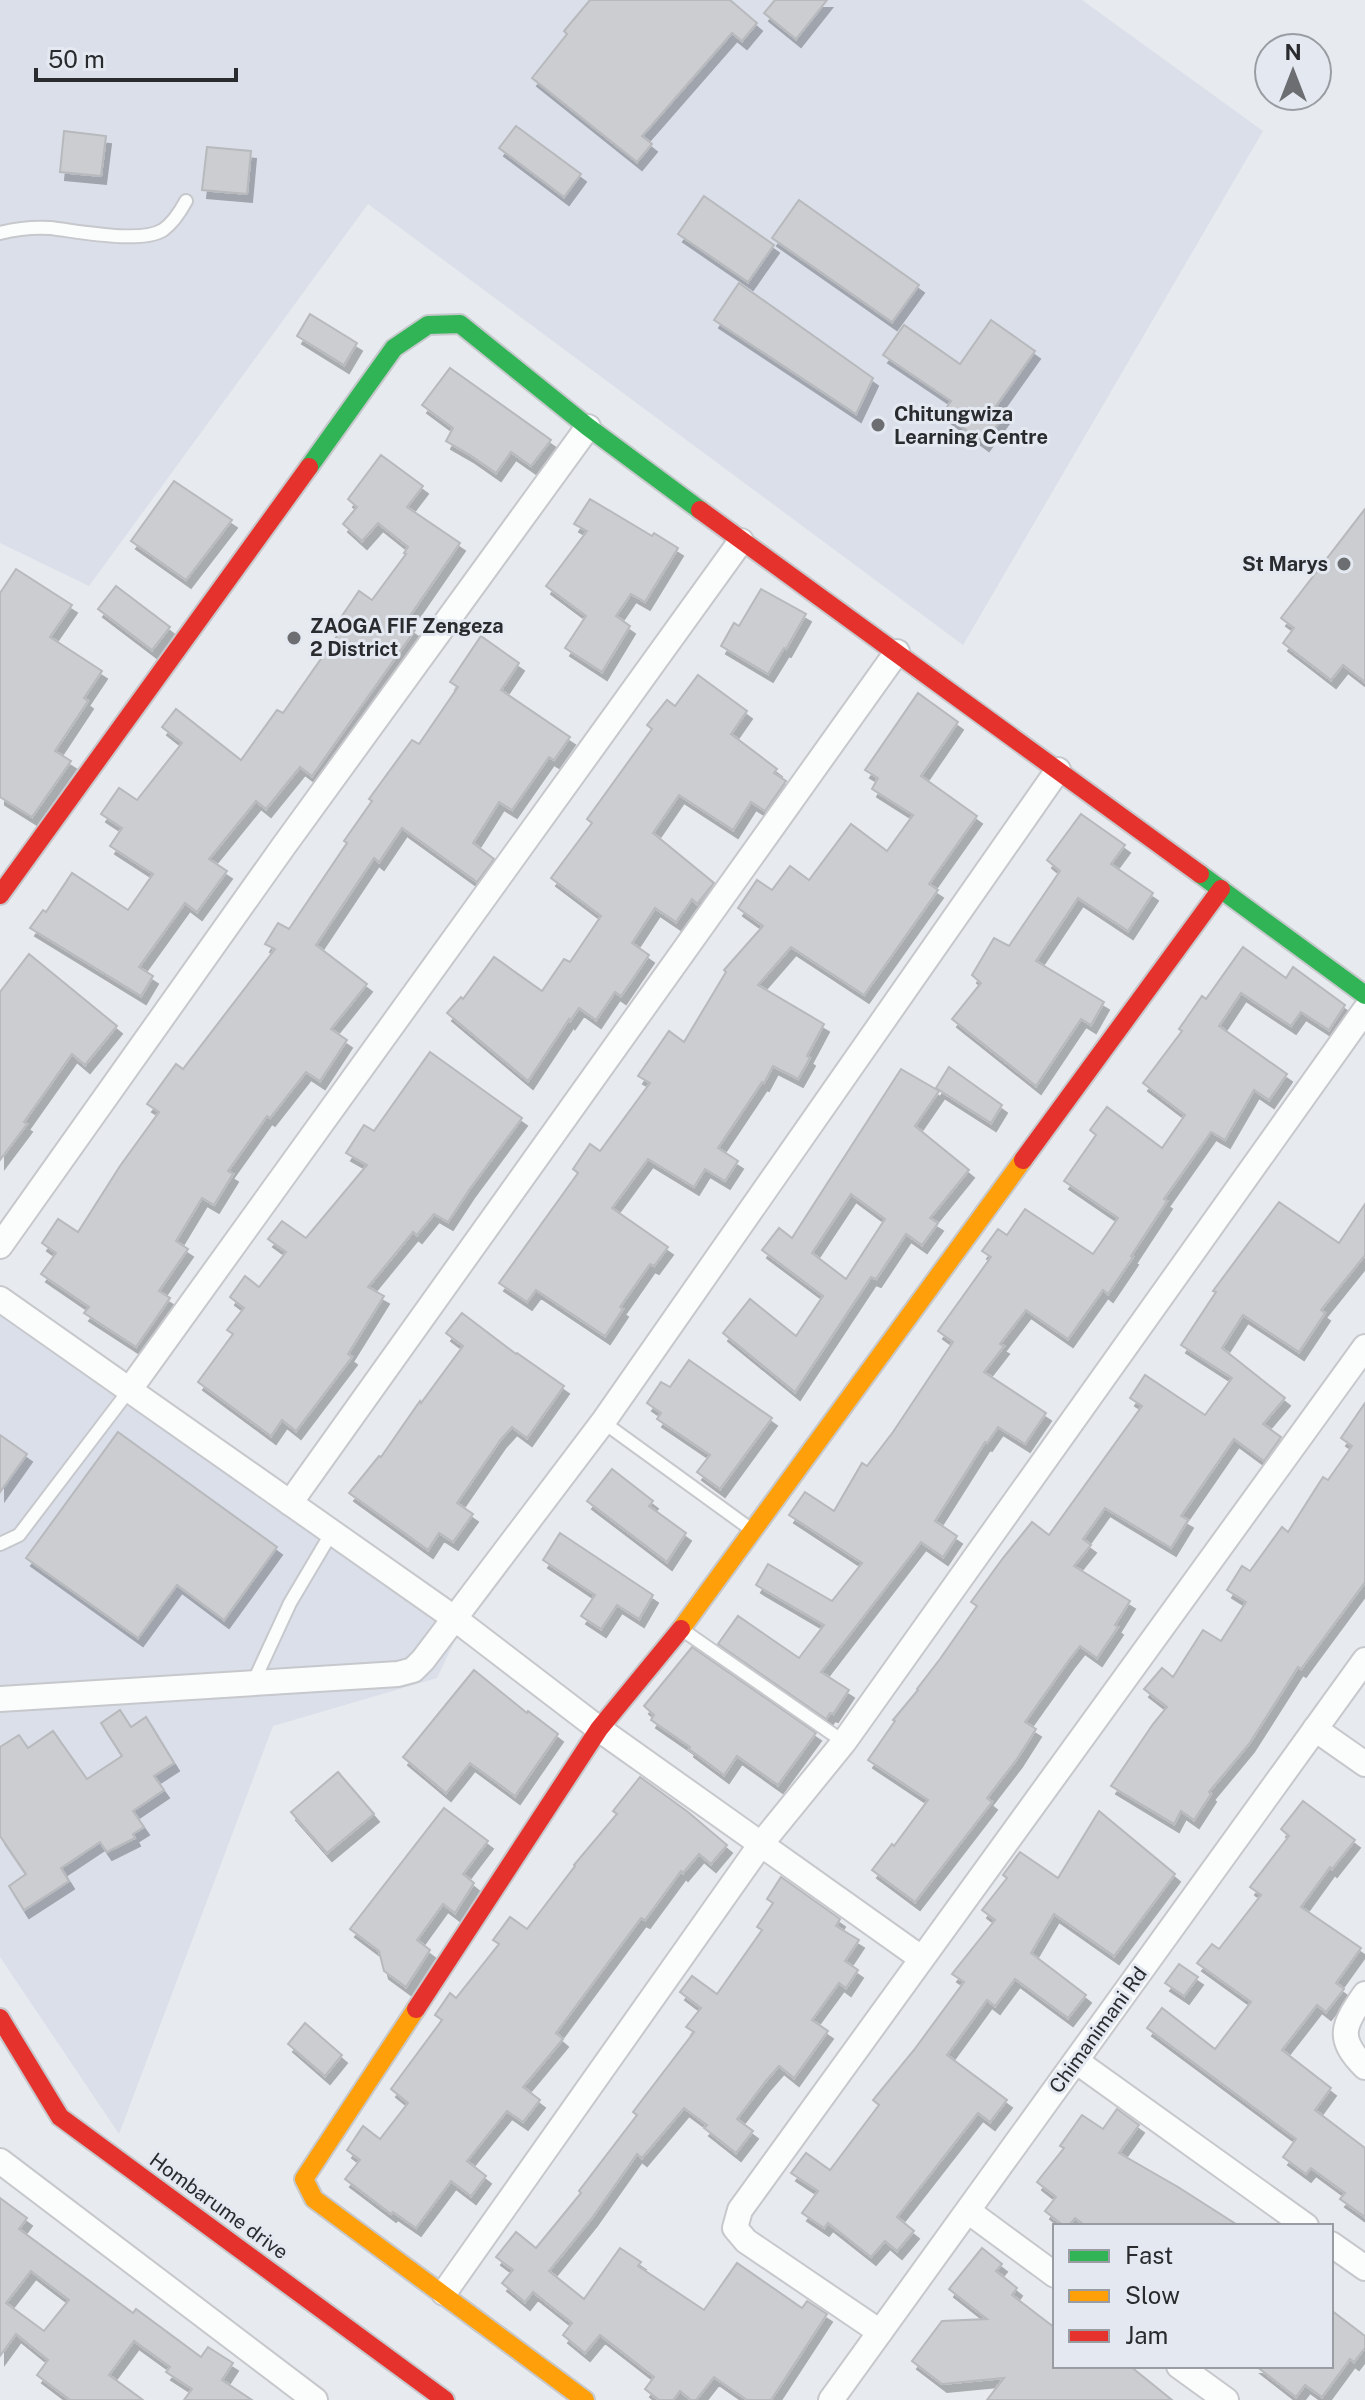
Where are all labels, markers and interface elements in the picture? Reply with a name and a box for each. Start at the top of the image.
scale bar [36,32,236,82]
north arrow [1253,32,1333,112]
text: N [1284,39,1302,65]
text: 50 m [48,45,105,73]
place label: Chitungwiza Learning Centre [894,402,1048,449]
marker: Chitungwiza Learning Centre [869,416,887,434]
place label: St Marys [1242,552,1328,576]
marker: St Marys [1335,555,1353,573]
place label: ZAOGA FIF Zengeza 2 District [310,614,504,661]
marker: ZAOGA FIF Zengeza 2 District [285,629,303,647]
street label: Chimanimani Rd [1044,1962,1152,2098]
street label: Hombarume drive [145,2148,293,2264]
legend [1053,2224,1333,2368]
text: Fast [1125,2241,1173,2269]
text: Slow [1125,2281,1180,2309]
text: Jam [1125,2321,1168,2349]

